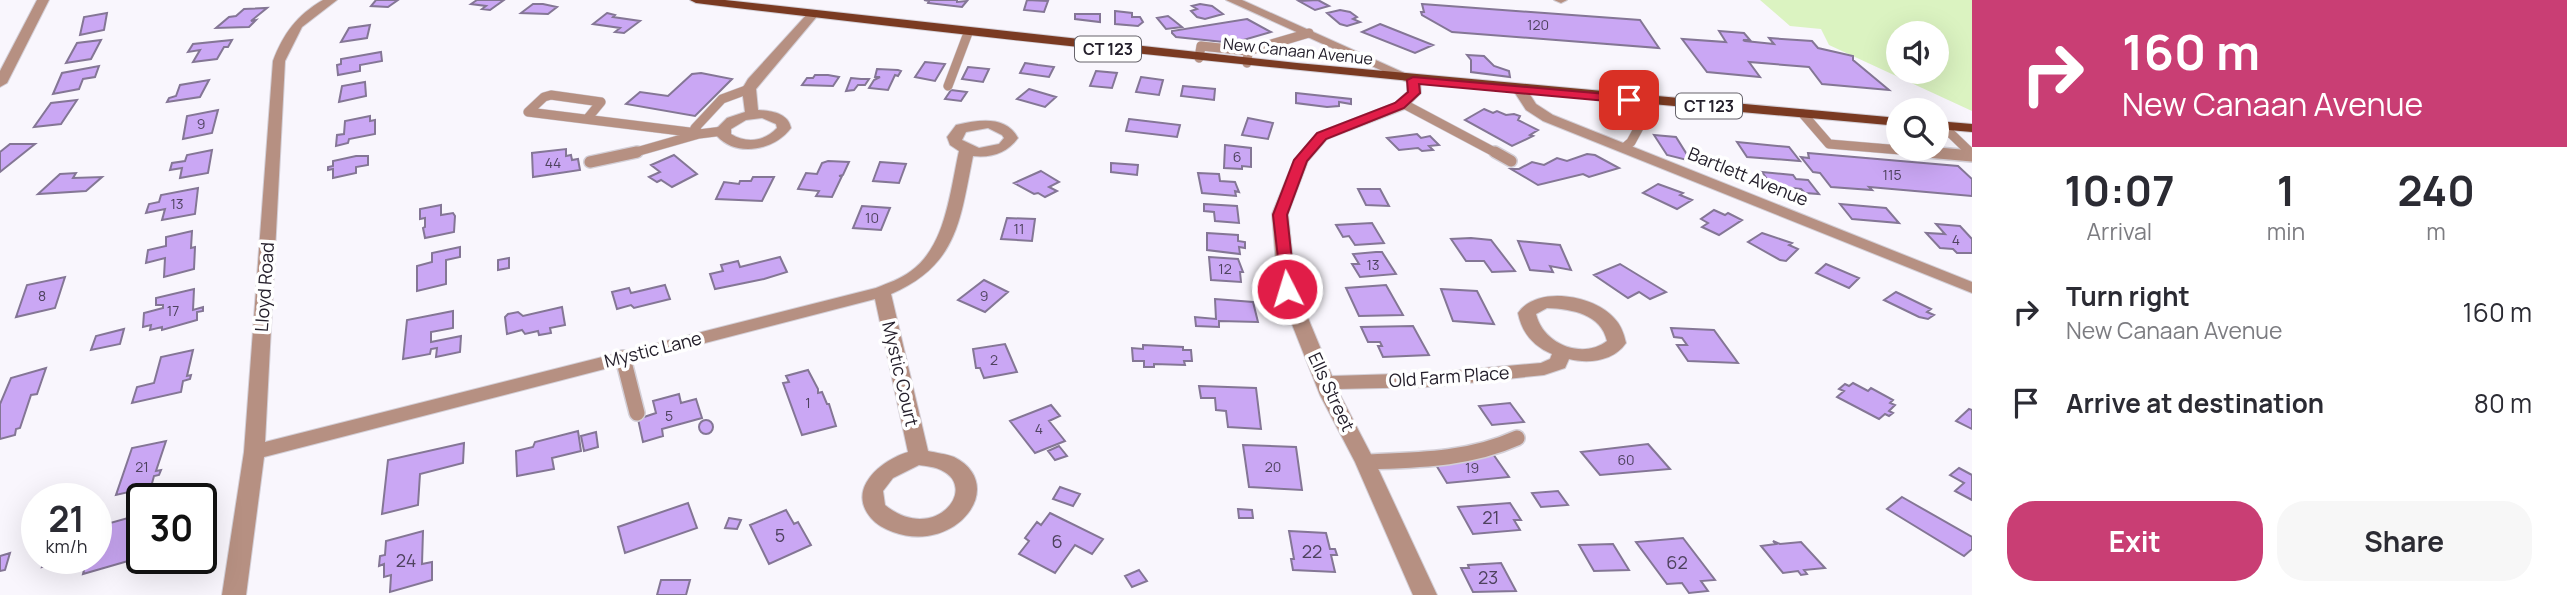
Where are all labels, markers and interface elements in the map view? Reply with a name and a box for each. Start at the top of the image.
house number: 120 [1527,15,1549,34]
text: 160 m [2122,18,2260,85]
map controls [1886,21,1949,161]
button: sound [1886,21,1949,84]
icon: right [2007,28,2098,119]
street label: New Canaan Avenue [1222,32,1374,70]
road number: CT 123 [1075,36,1141,61]
pin [1599,70,1659,130]
icon: arrive [1610,81,1648,119]
text: New Canaan Avenue [2122,82,2423,126]
road number: CT 123 [1676,94,1742,118]
button: search [1886,98,1949,161]
house number: 9 [197,114,205,133]
street label: Bartlett Avenue [1685,141,1812,211]
house number: 6 [1233,147,1241,166]
house number: 44 [545,153,561,172]
text: 10:07 [2064,161,2175,219]
text: 1 [2277,161,2295,219]
text: 240 [2397,161,2475,219]
house number: 115 [1882,165,1902,184]
house number: 13 [170,194,184,213]
house number: 10 [865,208,879,227]
text: Arrival [2087,215,2152,247]
text: min [2267,215,2305,247]
text: m [2426,215,2446,247]
house number: 11 [1014,219,1024,238]
house number: 4 [1952,230,1960,249]
street label: Lloyd Road [249,241,279,333]
position arrow [1250,252,1324,326]
house number: 13 [1366,255,1380,274]
house number: 12 [1218,259,1232,278]
text: Turn right [2066,278,2190,314]
house number: 8 [38,286,46,305]
house number: 9 [980,286,988,305]
icon: right [2007,293,2045,331]
text: 160 m [2463,294,2532,330]
house number: 17 [167,301,179,320]
text: New Canaan Avenue [2066,314,2282,346]
street label: Mystic Court [877,319,925,429]
street label: Mystic Lane [602,325,704,373]
street label: Ells Street [1303,348,1361,435]
house number: 2 [990,350,998,369]
street label: Old Farm Place [1388,360,1510,392]
icon: arrive [2007,384,2045,422]
text: Arrive at destination [2066,385,2324,421]
text: 80 m [2474,385,2532,421]
house number: 1 [805,393,811,412]
house number: 5 [665,406,673,425]
house number: 4 [1035,419,1043,438]
house number: 60 [1617,450,1635,469]
house number: 21 [135,457,149,476]
house number: 20 [1265,457,1281,476]
house number: 19 [1465,458,1479,477]
speed limit sign: 30 [126,483,217,574]
text: 21 [48,495,85,543]
button: Exit [2007,501,2263,581]
button: Share [2277,501,2532,581]
house number: 21 [1482,505,1500,529]
house number: 5 [775,523,785,547]
house number: 6 [1051,529,1063,553]
text: km/h [46,534,87,558]
house number: 22 [1302,539,1322,563]
house number: 24 [396,548,416,572]
house number: 62 [1666,550,1688,574]
house number: 23 [1478,565,1498,589]

